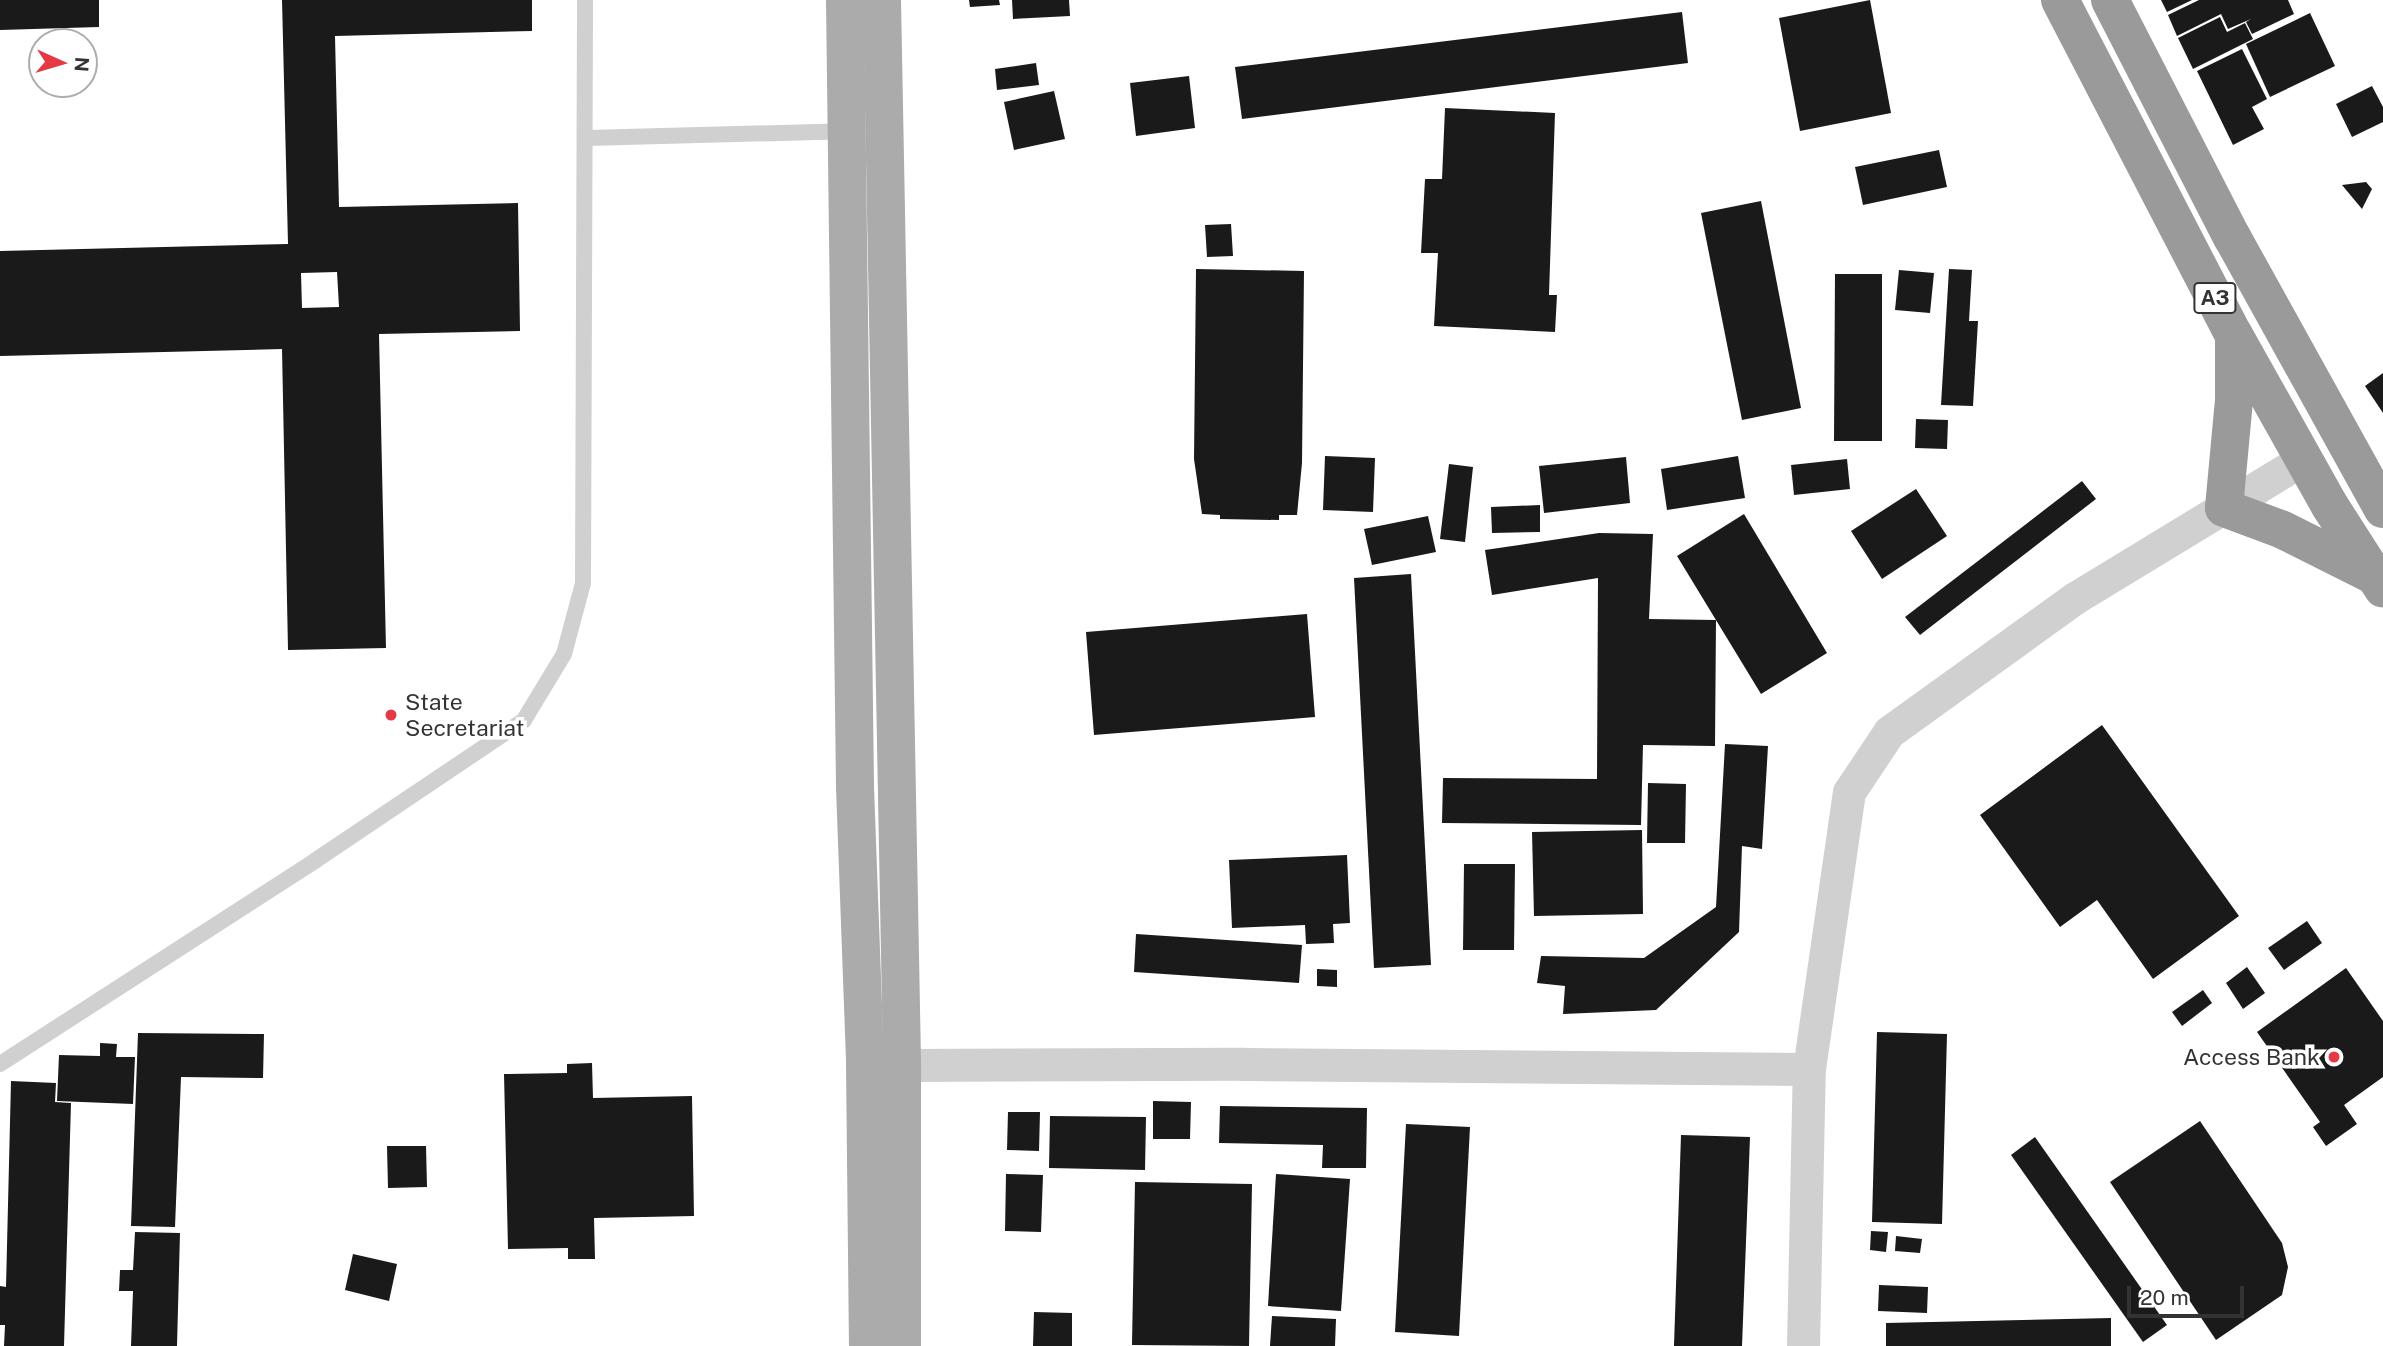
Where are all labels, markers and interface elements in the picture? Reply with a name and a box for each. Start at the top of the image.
north arrow [28,28,98,98]
text: N [70,56,93,72]
road number: A3 [2192,280,2238,316]
place label: State Secretariat [405,688,525,742]
marker: State Secretariat [383,707,399,723]
place label: Access Bank [2183,1043,2320,1071]
marker: Access Bank [2326,1049,2342,1065]
scale bar [2131,1272,2248,1316]
text: 20 m [2140,1285,2189,1310]

